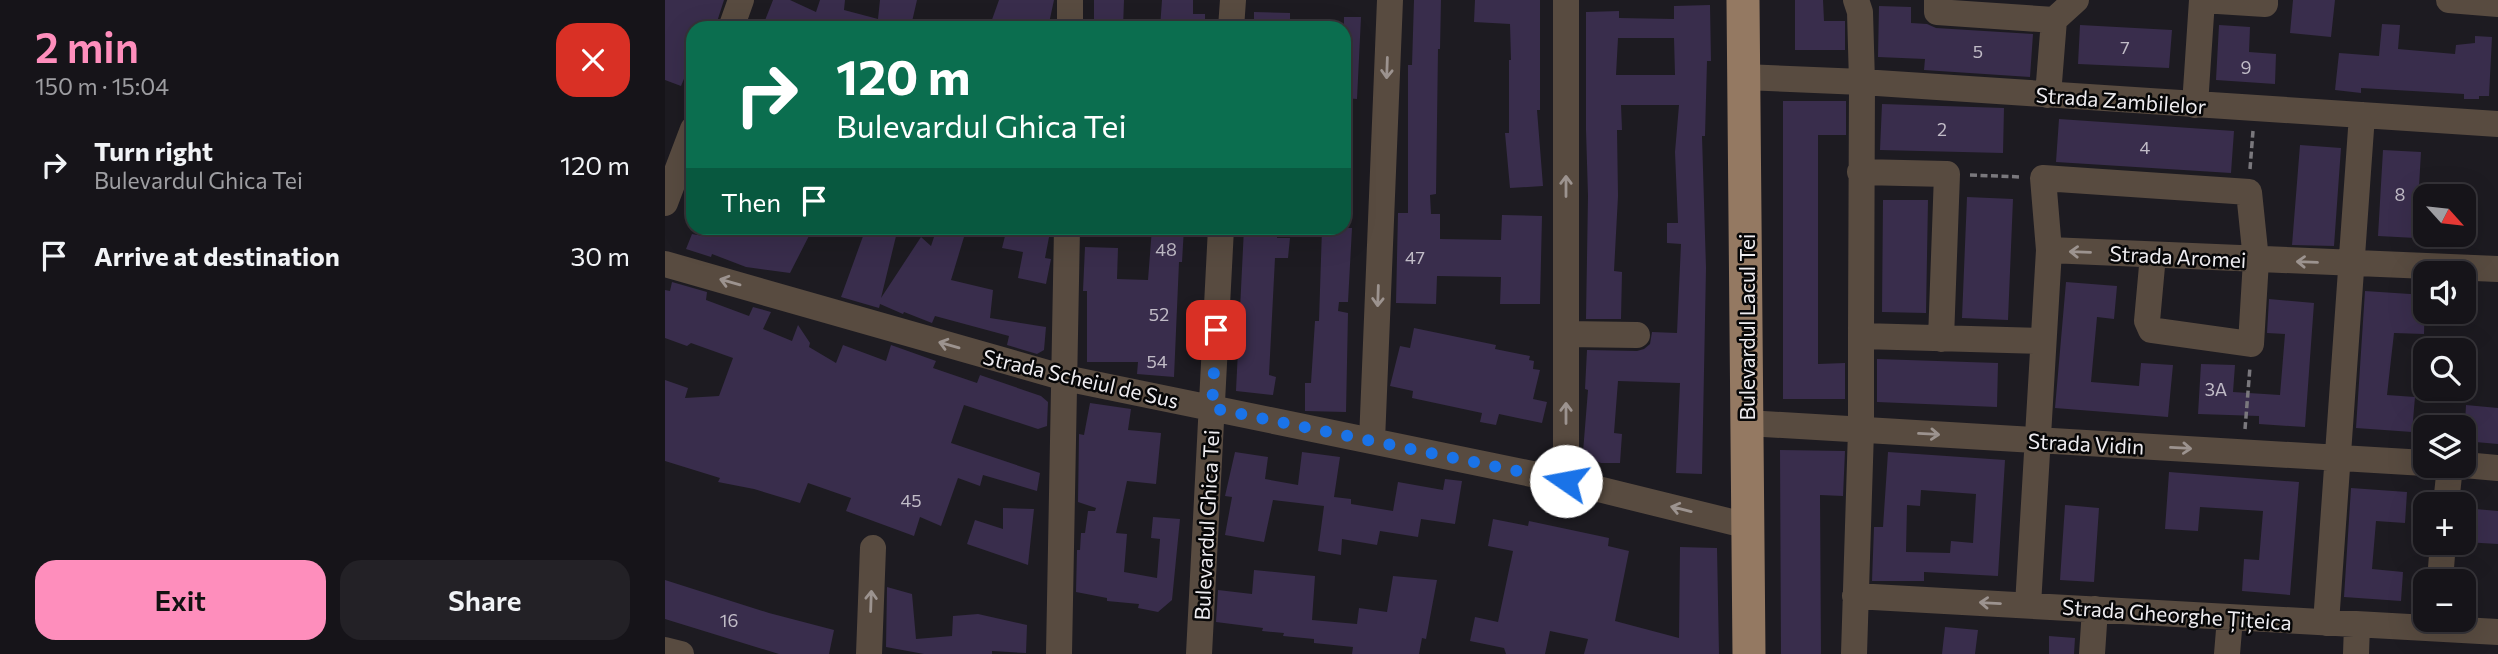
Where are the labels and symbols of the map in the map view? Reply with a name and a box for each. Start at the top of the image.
house number: 7 [2120,36,2130,58]
house number: 5 [1973,40,1983,62]
one-way arrow [1380,56,1393,79]
house number: 9 [2241,56,2251,78]
street label: Strada Zambilelor [2035,82,2207,118]
house number: 2 [1937,118,1947,140]
house number: 4 [2140,136,2151,158]
one-way arrow [1559,174,1573,197]
house number: 8 [2395,183,2406,205]
north arrow [2413,184,2476,247]
street label: Bulevardul Lacul Tei [1734,234,1759,421]
house number: 48 [1155,238,1177,260]
street label: Strada Aromei [2109,240,2247,272]
one-way arrow [2069,245,2092,258]
house number: 47 [1405,246,1425,268]
one-way arrow [2296,256,2319,269]
one-way arrow [720,275,742,288]
one-way arrow [1371,284,1384,307]
pin [1186,300,1246,360]
house number: 52 [1149,303,1169,325]
one-way arrow [938,338,961,351]
street label: Strada Scheiul de Sus [981,343,1181,413]
house number: 54 [1146,350,1168,372]
house number: 3A [2205,378,2227,400]
one-way arrow [1559,402,1573,425]
street label: Strada Vidin [2027,427,2145,459]
one-way arrow [1917,428,1940,441]
street label: Bulevardul Ghica Tei [1189,429,1223,621]
one-way arrow [2169,442,2191,455]
position arrow [1529,444,1603,518]
house number: 45 [900,489,922,511]
one-way arrow [1670,502,1693,515]
one-way arrow [864,590,878,613]
street label: Strada Gheorghe Țițeica [2061,594,2293,636]
one-way arrow [1979,596,2001,609]
house number: 16 [720,609,738,631]

